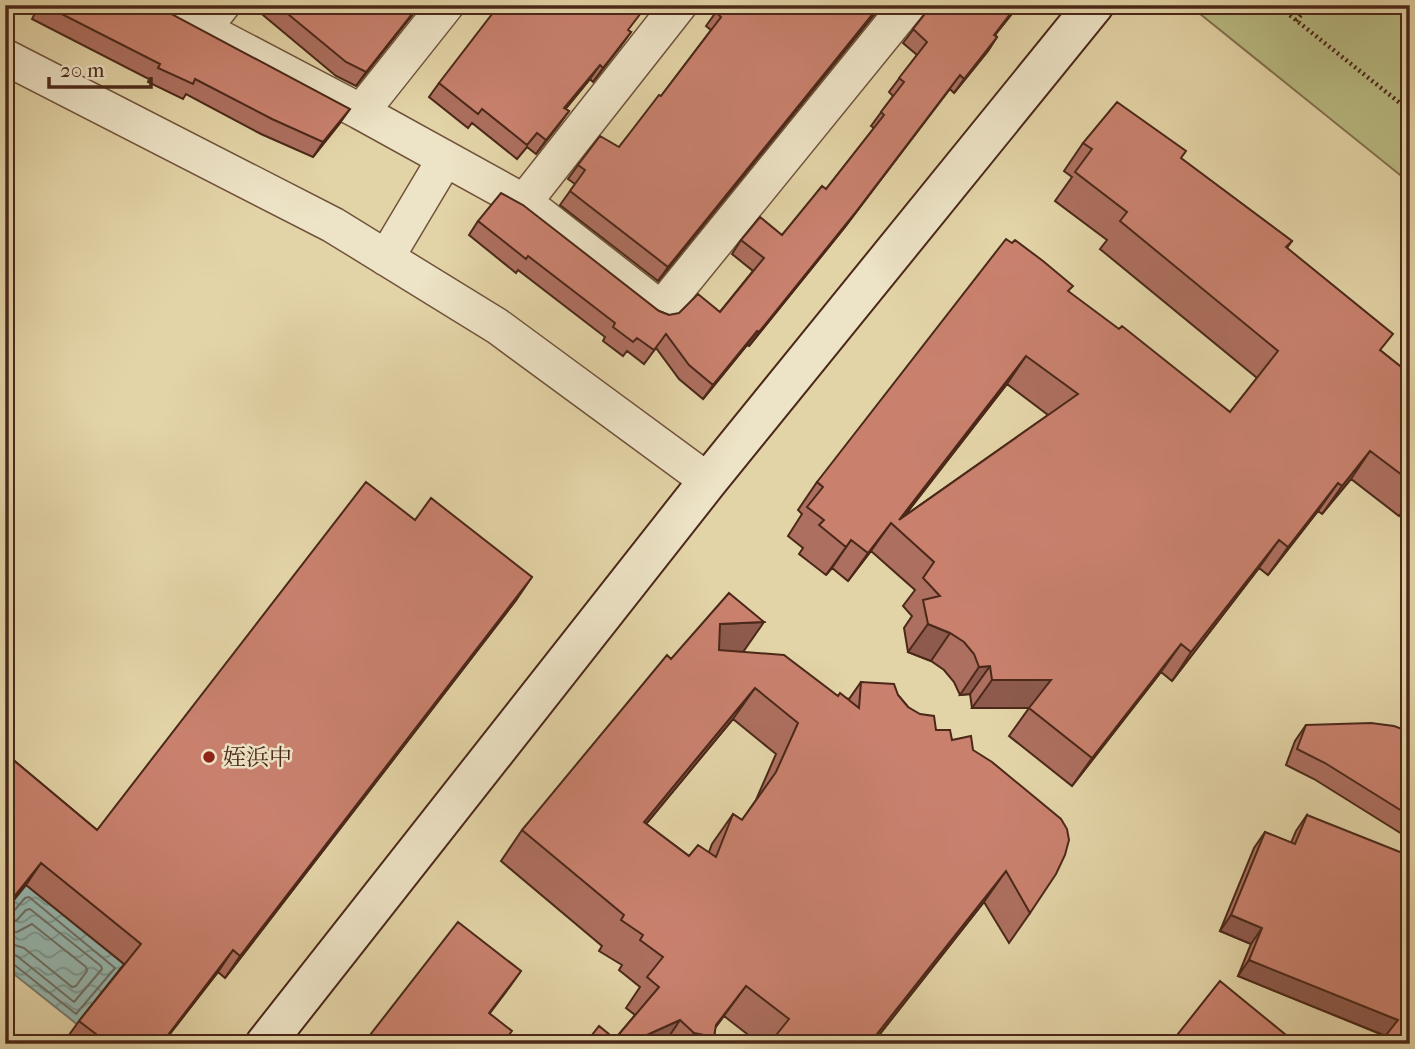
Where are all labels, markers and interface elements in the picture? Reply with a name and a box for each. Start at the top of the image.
scale bar [49,46,150,90]
text: 20 m [60,58,105,82]
place label: 姪浜中 [223,744,292,771]
marker: 姪浜中 [201,749,217,765]

